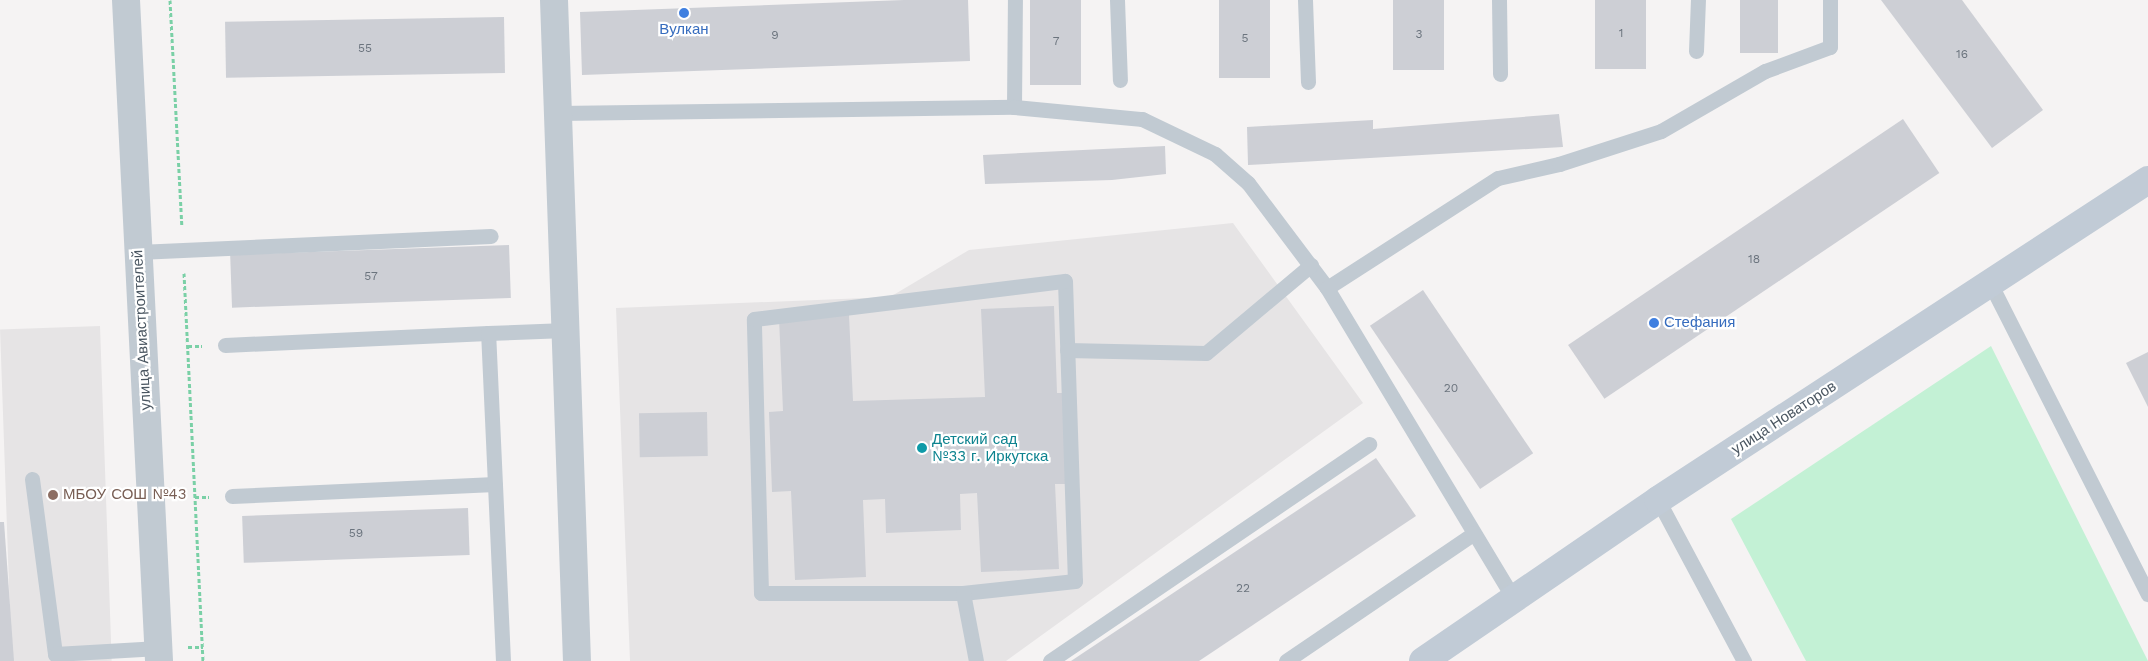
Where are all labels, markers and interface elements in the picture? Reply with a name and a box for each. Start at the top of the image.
marker: Вулкан [678,7,690,19]
place label: Вулкан [659,21,709,39]
house number: 1 [1619,27,1623,41]
house number: 3 [1416,28,1422,42]
house number: 9 [771,29,779,43]
house number: 5 [1242,32,1248,46]
house number: 7 [1053,35,1059,49]
house number: 55 [358,42,372,56]
house number: 16 [1956,48,1968,62]
street label: улица Авиастроителей [129,249,155,411]
house number: 18 [1748,253,1760,267]
house number: 57 [364,270,378,284]
place label: Стефания [1664,314,1735,332]
marker: Стефания [1648,317,1660,329]
street label: улица Новаторов [1728,377,1840,459]
house number: 20 [1444,382,1458,396]
place label: Детский сад №33 г. Иркутска [932,430,1048,465]
marker: Детский сад №33 г. Иркутска [916,442,928,454]
place label: МБОУ СОШ №43 [63,486,187,504]
marker: МБОУ СОШ №43 [47,489,59,501]
house number: 59 [349,527,363,541]
house number: 22 [1236,582,1250,596]

